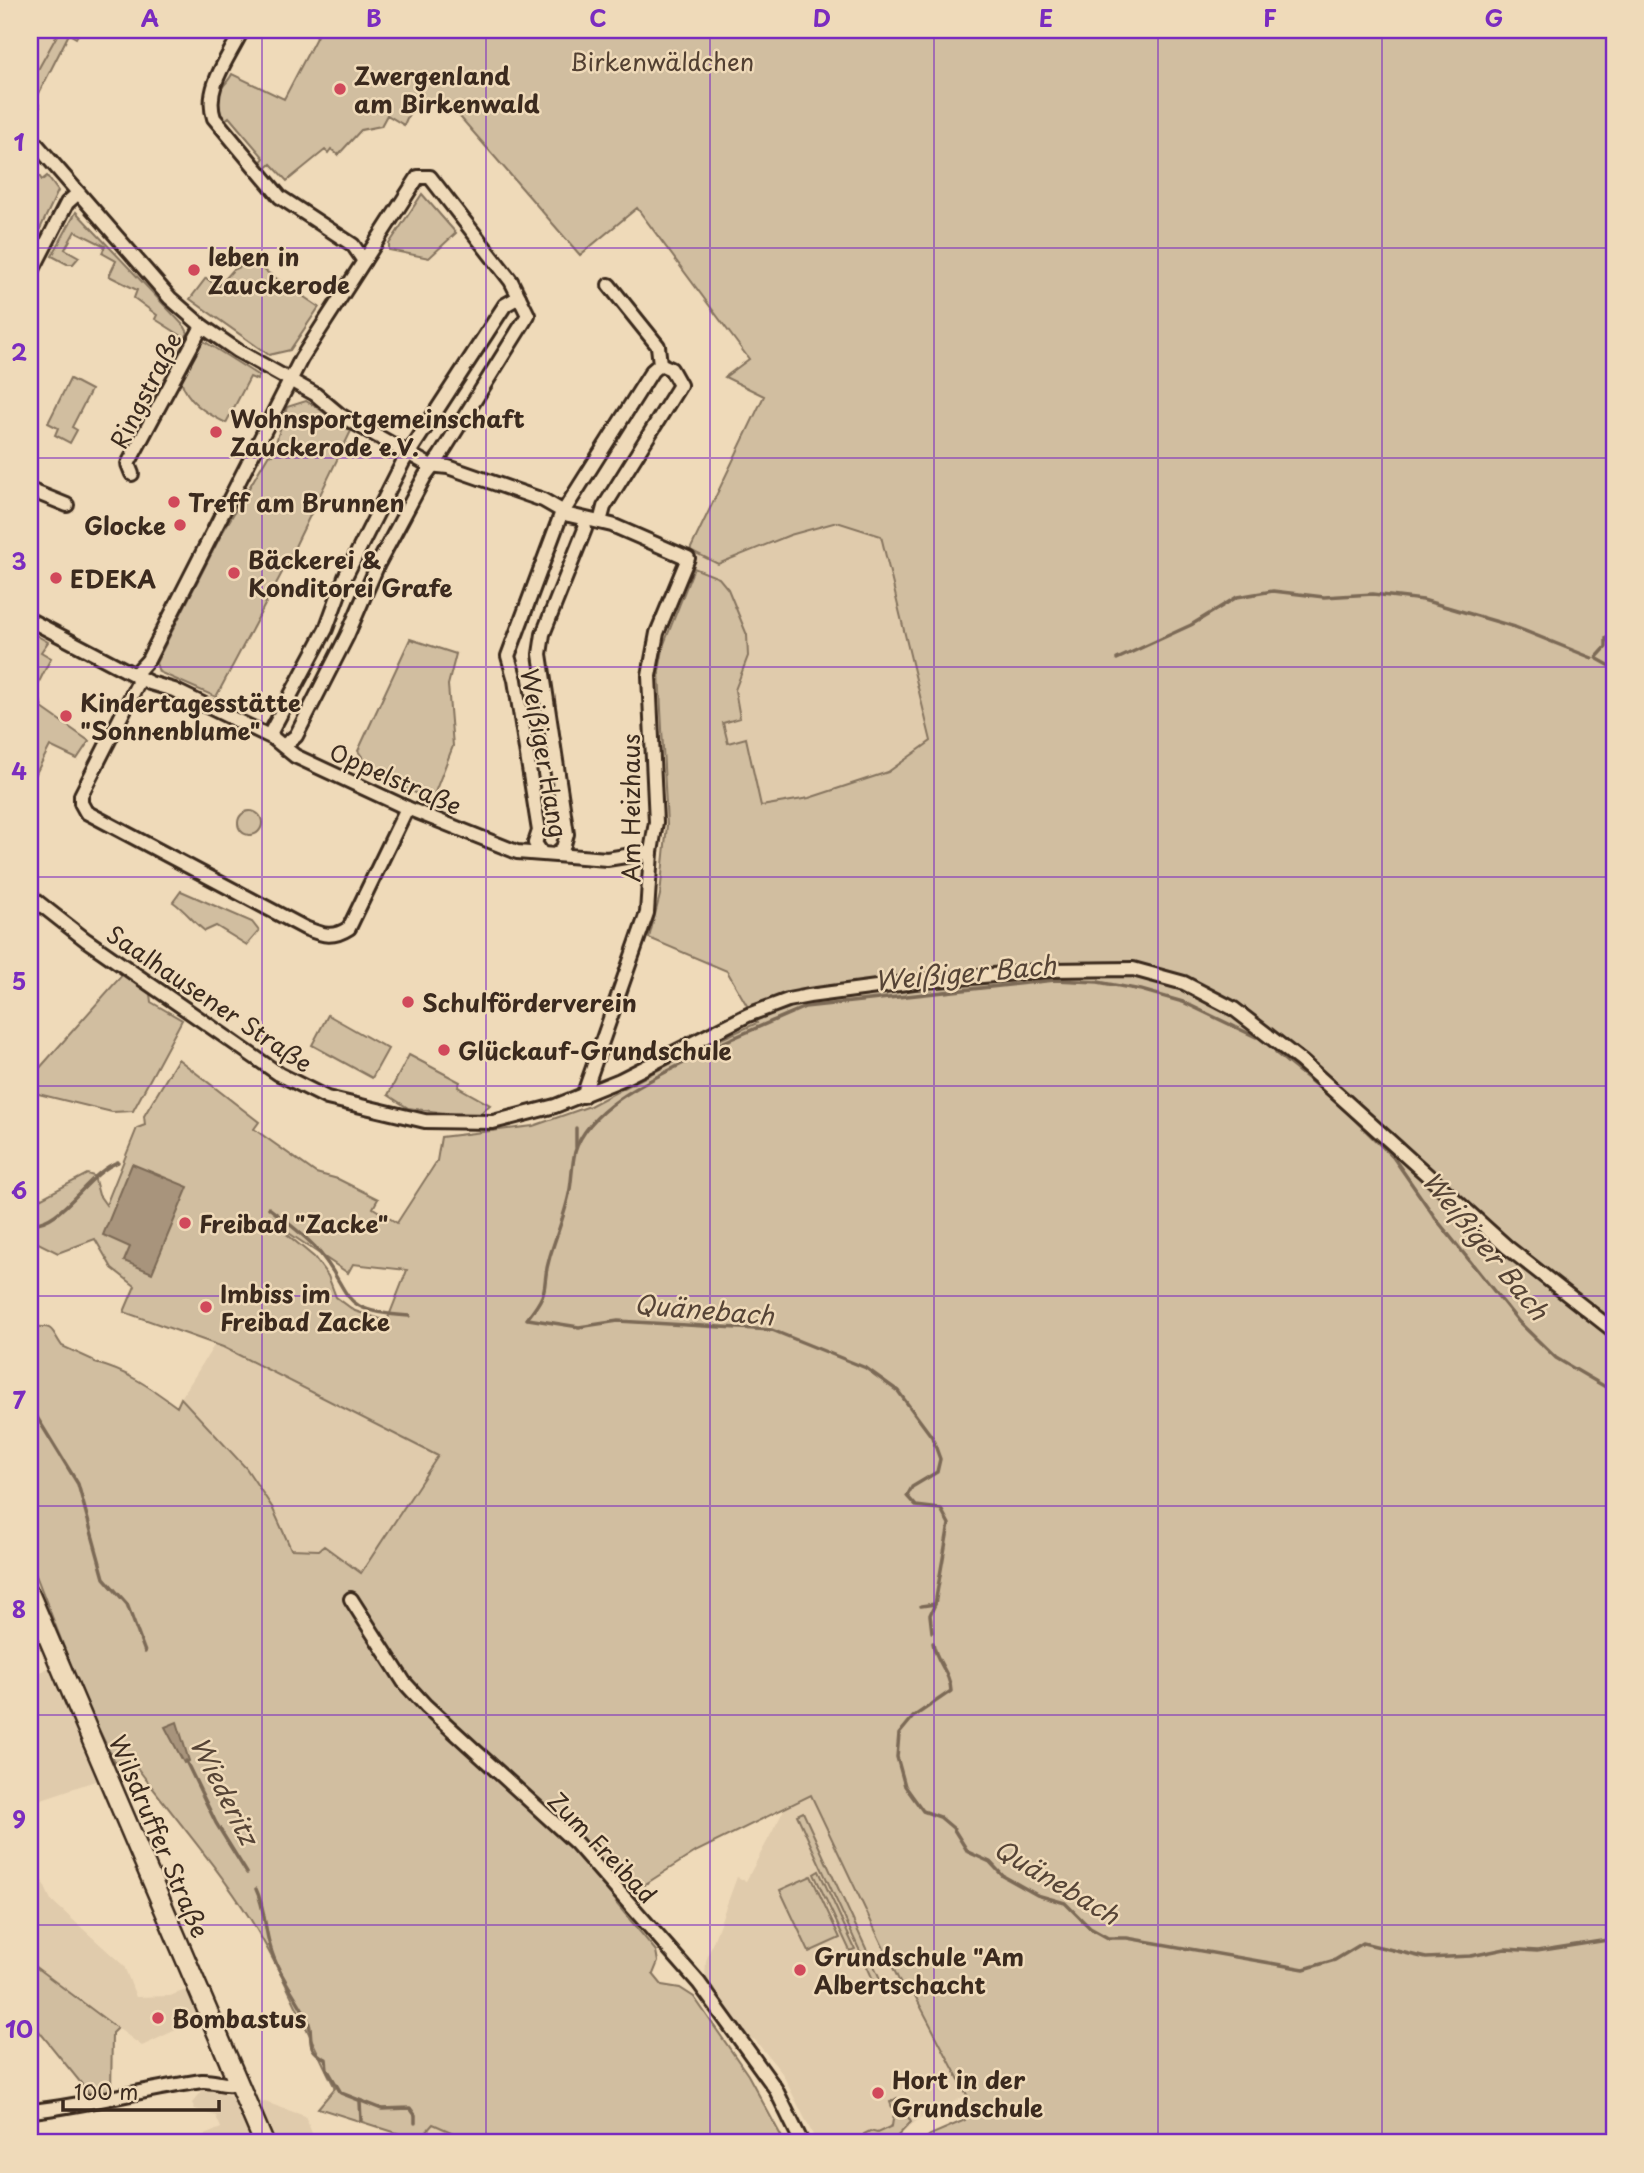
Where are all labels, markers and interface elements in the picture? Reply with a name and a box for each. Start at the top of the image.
text: A [141,0,159,35]
text: B [366,0,382,35]
text: C [589,0,607,35]
text: D [813,0,831,35]
text: E [1039,0,1053,35]
text: F [1263,0,1277,35]
text: G [1485,0,1503,35]
park label: Birkenwäldchen [570,43,754,79]
place label: Zwergenland am Birkenwald [354,57,540,121]
marker: Zwergenland am Birkenwald [332,81,348,97]
text: 1 [14,124,25,159]
place label: leben in Zauckerode [208,238,350,302]
marker: leben in Zauckerode [186,262,202,278]
street label: Ringstraße [100,325,190,455]
text: 2 [11,334,27,369]
place label: Wohnsportgemeinschaft Zauckerode e.V. [230,400,525,464]
marker: Wohnsportgemeinschaft Zauckerode e.V. [208,424,224,440]
place label: Treff am Brunnen [188,484,404,520]
marker: Treff am Brunnen [166,494,182,510]
place label: Glocke [84,507,166,543]
marker: Glocke [172,517,188,533]
place label: Bäckerei & Konditorei Grafe [248,541,453,605]
text: 3 [11,543,27,578]
place label: EDEKA [70,560,156,596]
marker: Bäckerei & Konditorei Grafe [226,565,242,581]
marker: EDEKA [48,570,64,586]
street label: Weißiger Hang [512,666,578,840]
place label: Kindertagesstätte "Sonnenblume" [80,684,301,748]
marker: Kindertagesstätte "Sonnenblume" [58,708,74,724]
street label: Oppelstraße [324,733,468,823]
street label: Am Heizhaus [612,734,648,882]
text: 4 [11,753,27,788]
street label: Saalhausener Straße [100,915,320,1081]
water label: Weißiger Bach [873,945,1058,999]
text: 5 [12,963,26,998]
place label: Schulförderverein [422,984,637,1020]
marker: Schulförderverein [400,994,416,1010]
place label: Glückauf-Grundschule [458,1032,732,1068]
marker: Glückauf-Grundschule [436,1042,452,1058]
water label: Weißiger Bach [1414,1162,1559,1329]
text: 6 [11,1172,27,1207]
place label: Freibad "Zacke" [199,1205,388,1241]
marker: Freibad "Zacke" [177,1215,193,1231]
place label: Imbiss im Freibad Zacke [220,1275,390,1339]
water label: Quänebach [633,1283,776,1335]
marker: Imbiss im Freibad Zacke [198,1299,214,1315]
text: 7 [12,1382,26,1417]
text: 8 [12,1591,26,1626]
street label: Wilsdruffer Straße [101,1729,219,1943]
water label: Wiederitz [181,1729,270,1854]
street label: Zum Freibad [540,1783,666,1911]
text: 9 [12,1801,26,1836]
water label: Quänebach [987,1828,1128,1934]
place label: Grundschule "Am Albertschacht [814,1938,1024,2002]
marker: Grundschule "Am Albertschacht [792,1962,808,1978]
place label: Bombastus [172,2000,307,2036]
marker: Bombastus [150,2010,166,2026]
text: 10 [5,2011,33,2046]
place label: Hort in der Grundschule [892,2061,1043,2125]
scale bar [63,2068,219,2112]
text: 100 m [74,2075,138,2107]
marker: Hort in der Grundschule [870,2085,886,2101]

